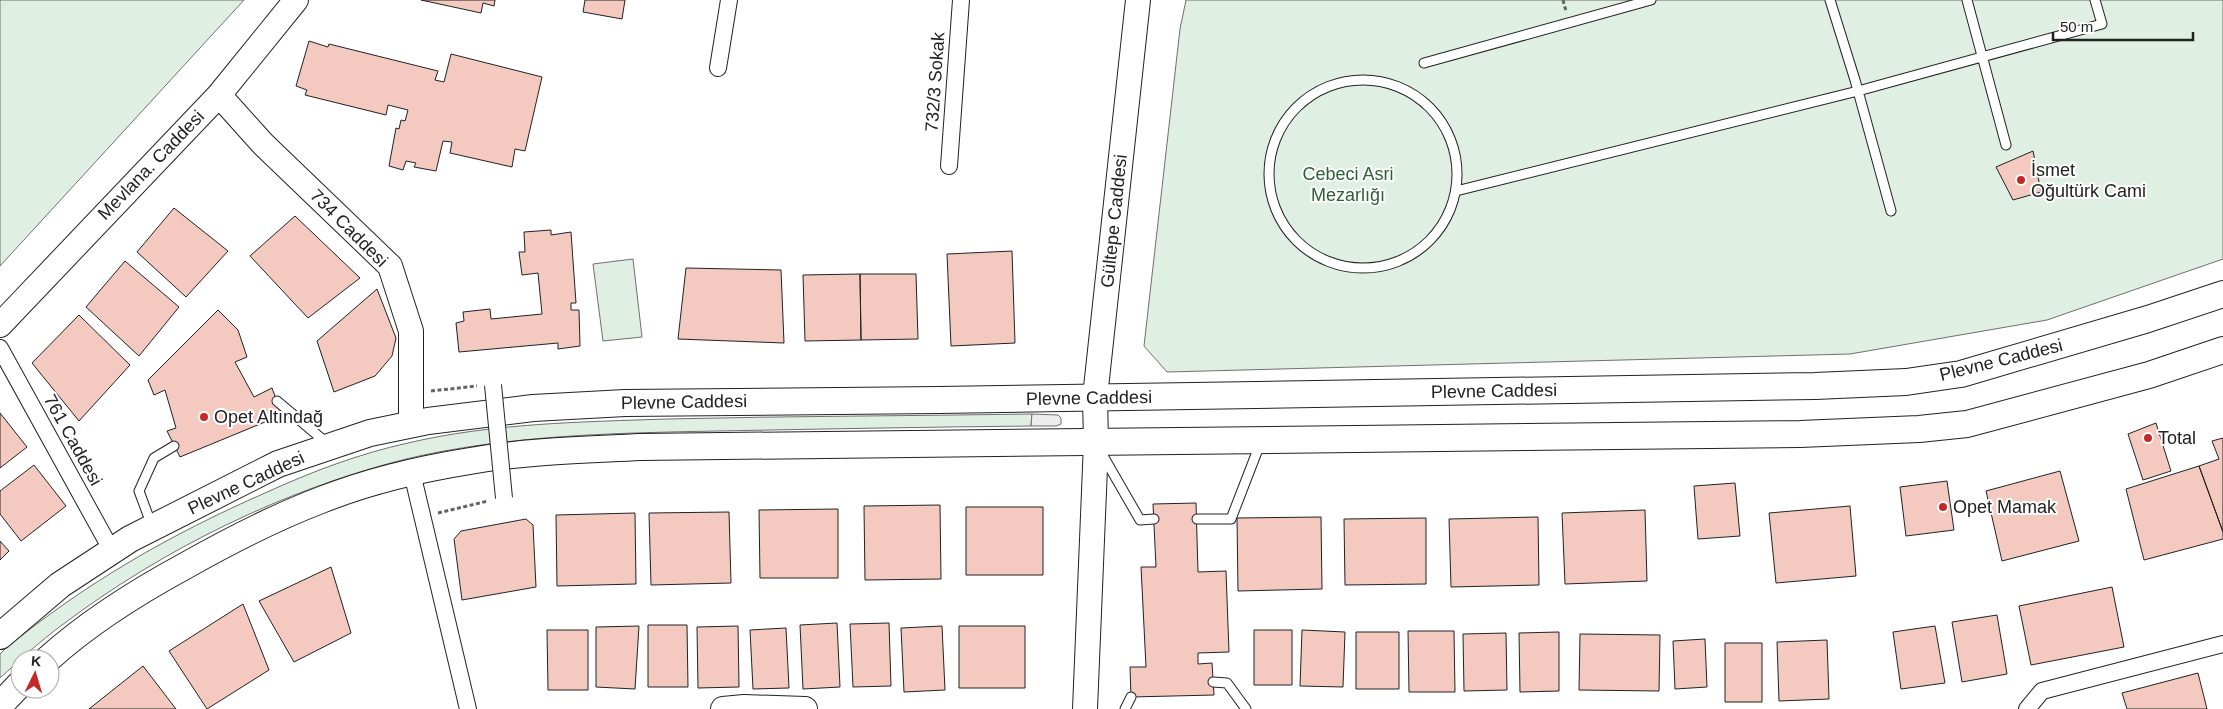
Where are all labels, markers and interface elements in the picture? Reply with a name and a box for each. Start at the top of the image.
scale bar [2053,10,2193,42]
text: 50 m [2060,18,2093,35]
street label: 732/3 Sokak [922,30,949,133]
street label: Mevlana. Caddesi [94,106,208,224]
street label: Gültepe Caddesi [1097,153,1131,289]
place label: İsmet Oğultürk Cami [2031,160,2146,201]
park label: Cebeci Asri Mezarlığı [1302,164,1394,205]
marker: İsmet Oğultürk Cami [2015,174,2027,186]
street label: 734 Caddesi [306,185,392,271]
street label: Plevne Caddesi [1937,335,2065,385]
street label: Plevne Caddesi [1431,380,1557,402]
street label: Plevne Caddesi [1026,387,1152,409]
street label: 761 Caddesi [40,391,106,489]
street label: Plevne Caddesi [621,391,747,413]
place label: Opet Altındağ [214,407,323,427]
marker: Opet Altındağ [198,411,210,423]
place label: Total [2158,428,2196,448]
marker: Total [2142,432,2154,444]
street label: Plevne Caddesi [185,447,307,519]
place label: Opet Mamak [1953,497,2057,517]
marker: Opet Mamak [1937,501,1949,513]
north arrow [10,649,60,699]
text: K [30,653,42,669]

